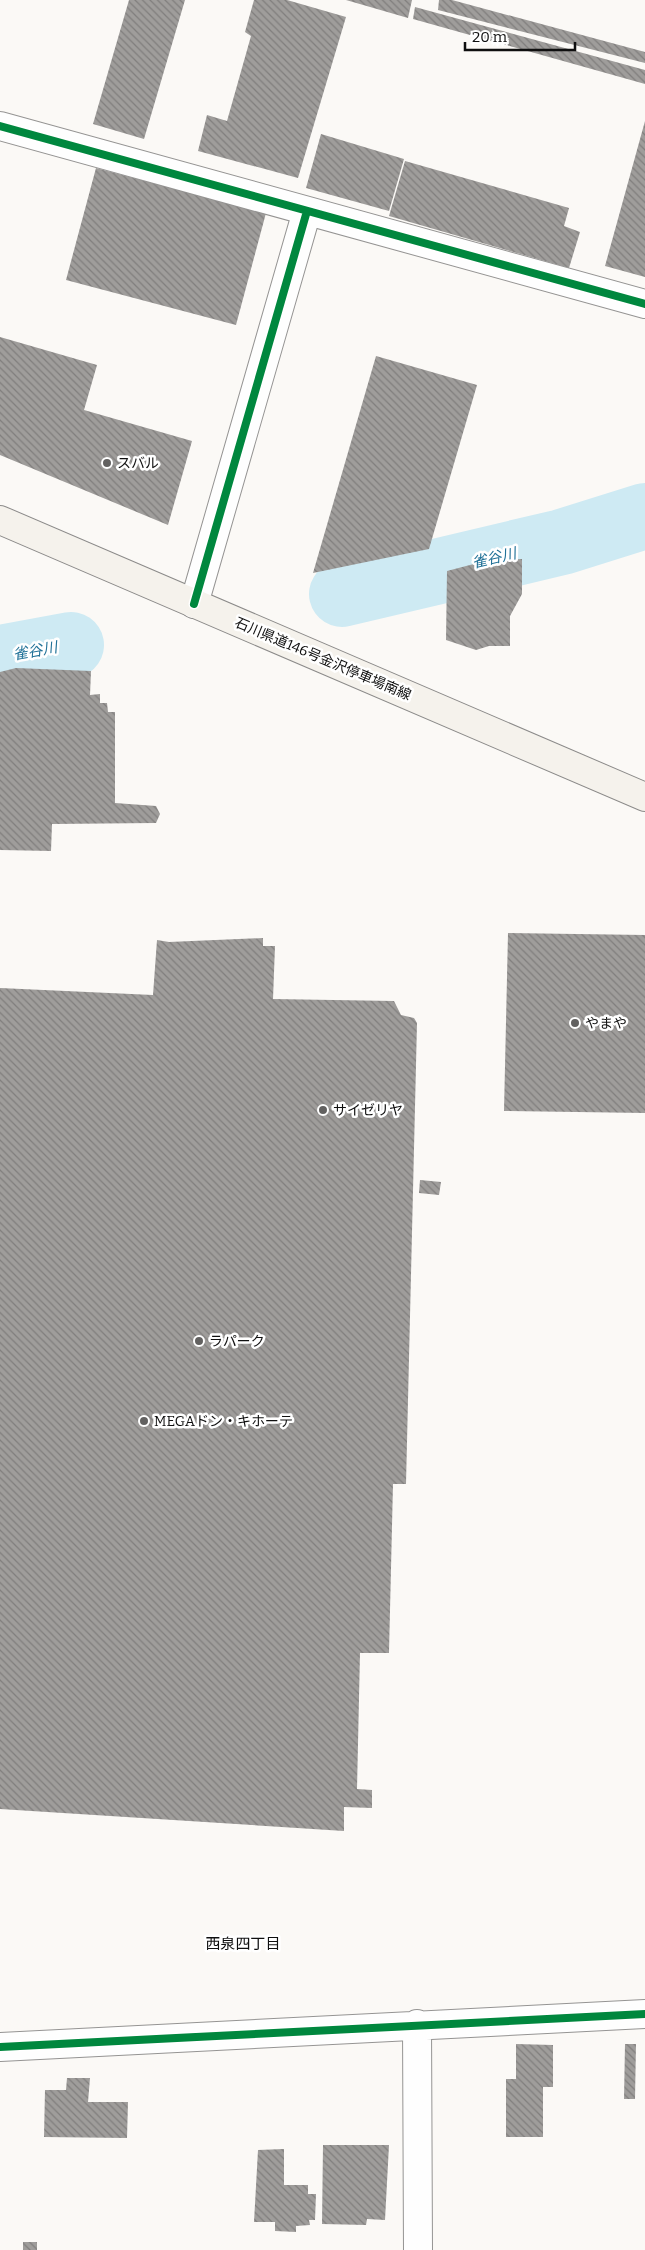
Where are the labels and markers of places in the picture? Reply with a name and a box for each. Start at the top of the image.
place label: スバル [117,455,159,472]
marker: スバル [101,457,113,469]
place label: やまや [585,1015,627,1032]
marker: やまや [569,1017,581,1029]
place label: サイゼリヤ [333,1102,403,1119]
marker: サイゼリヤ [317,1104,329,1116]
place label: ラパーク [209,1333,265,1350]
marker: ラパーク [193,1335,205,1347]
place label: MEGAドン・キホーテ [154,1413,293,1430]
marker: MEGAドン・キホーテ [138,1415,150,1427]

